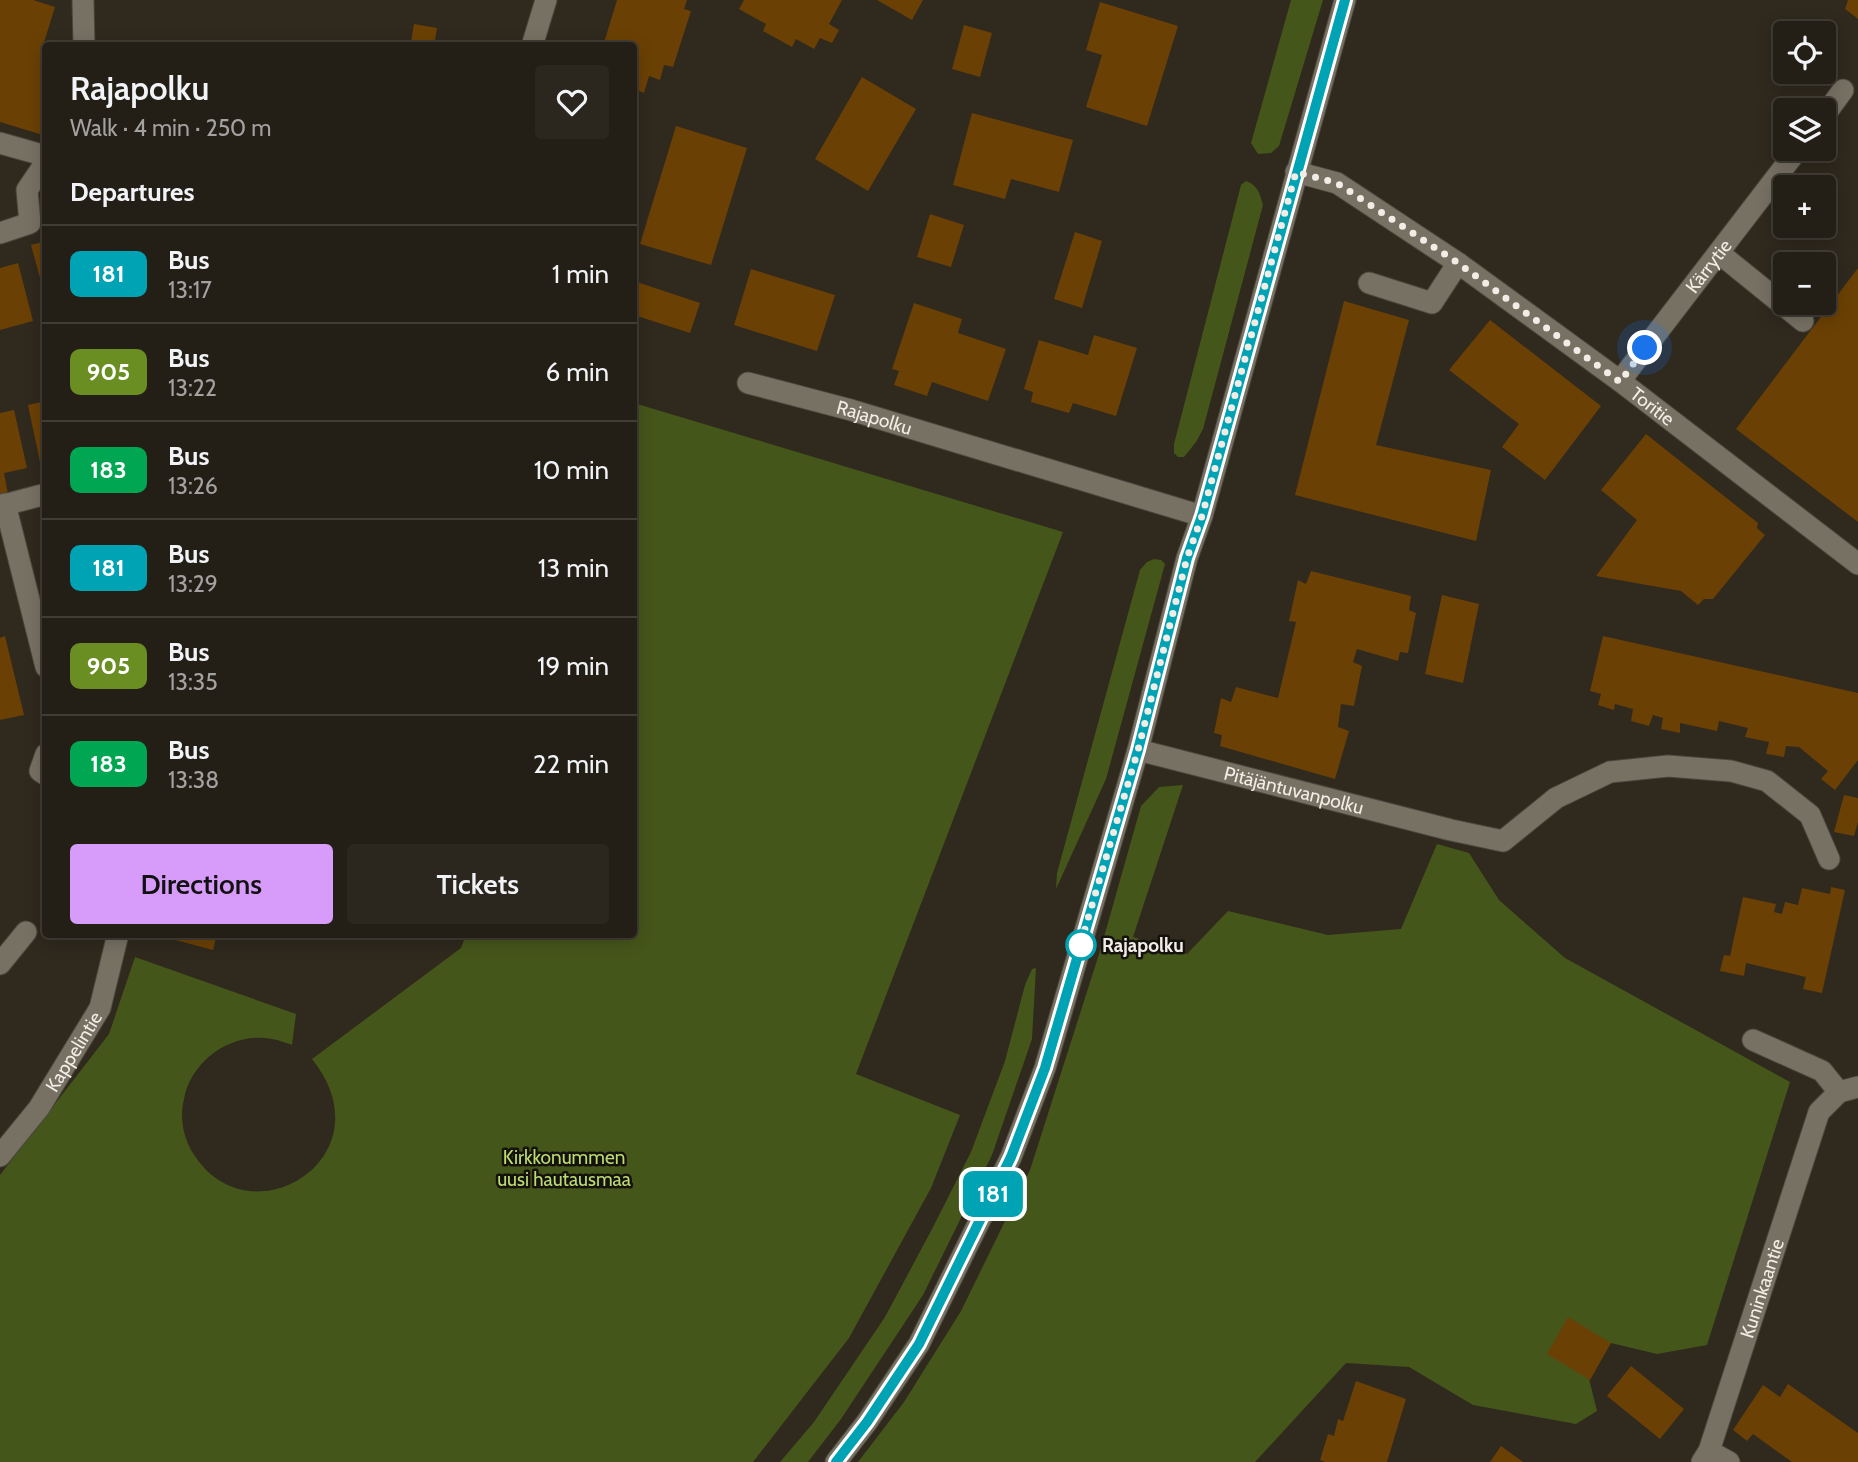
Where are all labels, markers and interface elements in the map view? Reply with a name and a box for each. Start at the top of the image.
map controls [1773,21,1836,315]
button: locate [1773,21,1836,84]
button: heart [535,65,609,139]
text: Rajapolku [70,68,209,108]
button: layers [1773,98,1836,161]
text: Walk · 4 min · 250 m [70,114,272,142]
button: + [1773,175,1836,238]
text: Departures [70,176,194,208]
street label: Kärrytie [1681,235,1737,298]
text: Bus [168,244,209,276]
button: − [1773,252,1836,315]
text: 1 min [552,258,609,290]
text: 181 [92,259,125,288]
text: 13:17 [168,276,212,304]
your location [1627,330,1662,365]
text: Bus [168,342,209,374]
text: 6 min [546,356,609,388]
text: 905 [87,357,130,386]
text: 13:22 [168,374,217,402]
street label: Toritie [1626,382,1679,431]
street label: Rajapolku [834,396,915,440]
text: Bus [168,440,209,472]
text: 10 min [534,454,609,486]
text: 183 [90,455,127,484]
text: 13:26 [168,472,218,500]
text: Bus [168,538,209,570]
text: 13 min [538,552,609,584]
text: 181 [92,553,125,582]
text: 13:29 [168,570,218,598]
text: Bus [168,636,209,668]
text: 19 min [537,650,609,682]
text: 905 [87,651,130,680]
text: 13:35 [168,668,218,696]
text: Bus [168,734,209,766]
text: 22 min [533,748,609,780]
text: 183 [90,749,127,778]
street label: Pitäjäntuvanpolku [1222,761,1366,819]
text: 13:38 [168,766,219,794]
button: Directions [70,844,333,924]
button: Tickets [347,844,609,924]
marker: Rajapolku [1066,930,1096,960]
place label: Rajapolku [1102,934,1184,957]
street label: Kappelintie [41,1007,107,1096]
park label: Kirkkonummen uusi hautausmaa [497,1146,631,1191]
line badge: 181 [953,1171,1033,1217]
text: 181 [977,1179,1009,1208]
street label: Kuninkaantie [1735,1236,1789,1341]

